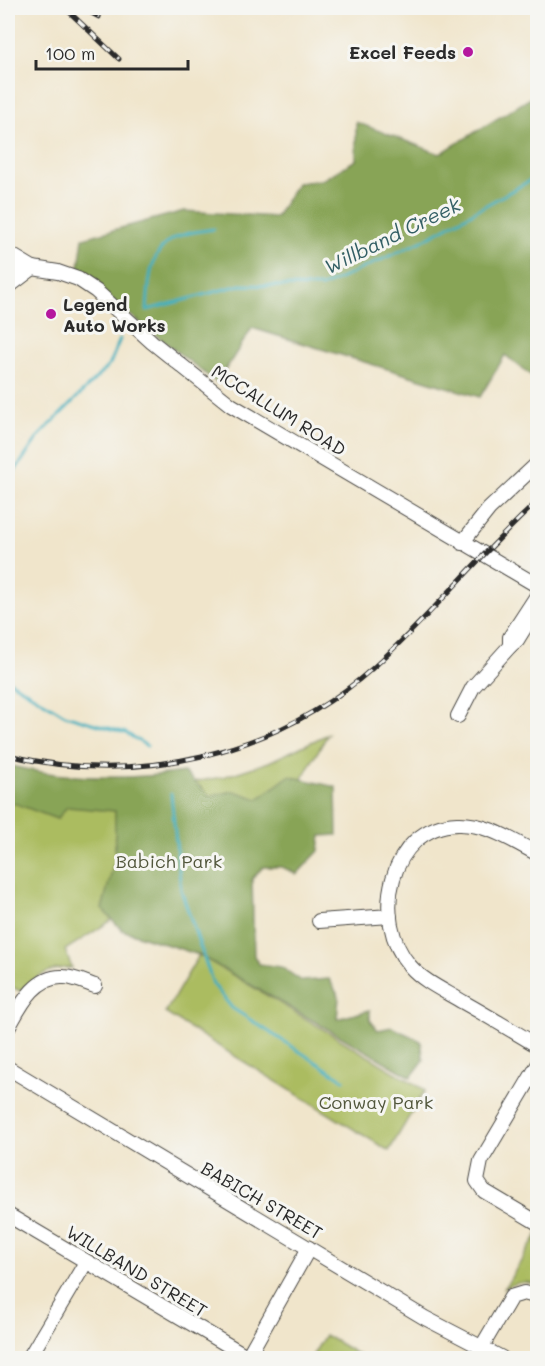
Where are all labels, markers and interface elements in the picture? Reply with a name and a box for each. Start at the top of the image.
scale bar [36,33,188,71]
place label: Excel Feeds [349,40,456,64]
text: 100 m [45,41,95,65]
marker: Excel Feeds [461,45,475,59]
water label: Willband Creek [319,191,465,279]
place label: Legend Auto Works [63,292,166,337]
marker: Legend Auto Works [44,307,58,321]
street label: MCCALLUM ROAD [207,359,351,461]
park label: Babich Park [116,849,222,873]
park label: Conway Park [319,1090,433,1114]
street label: BABICH STREET [197,1155,327,1245]
street label: WILLBAND STREET [62,1220,212,1322]

